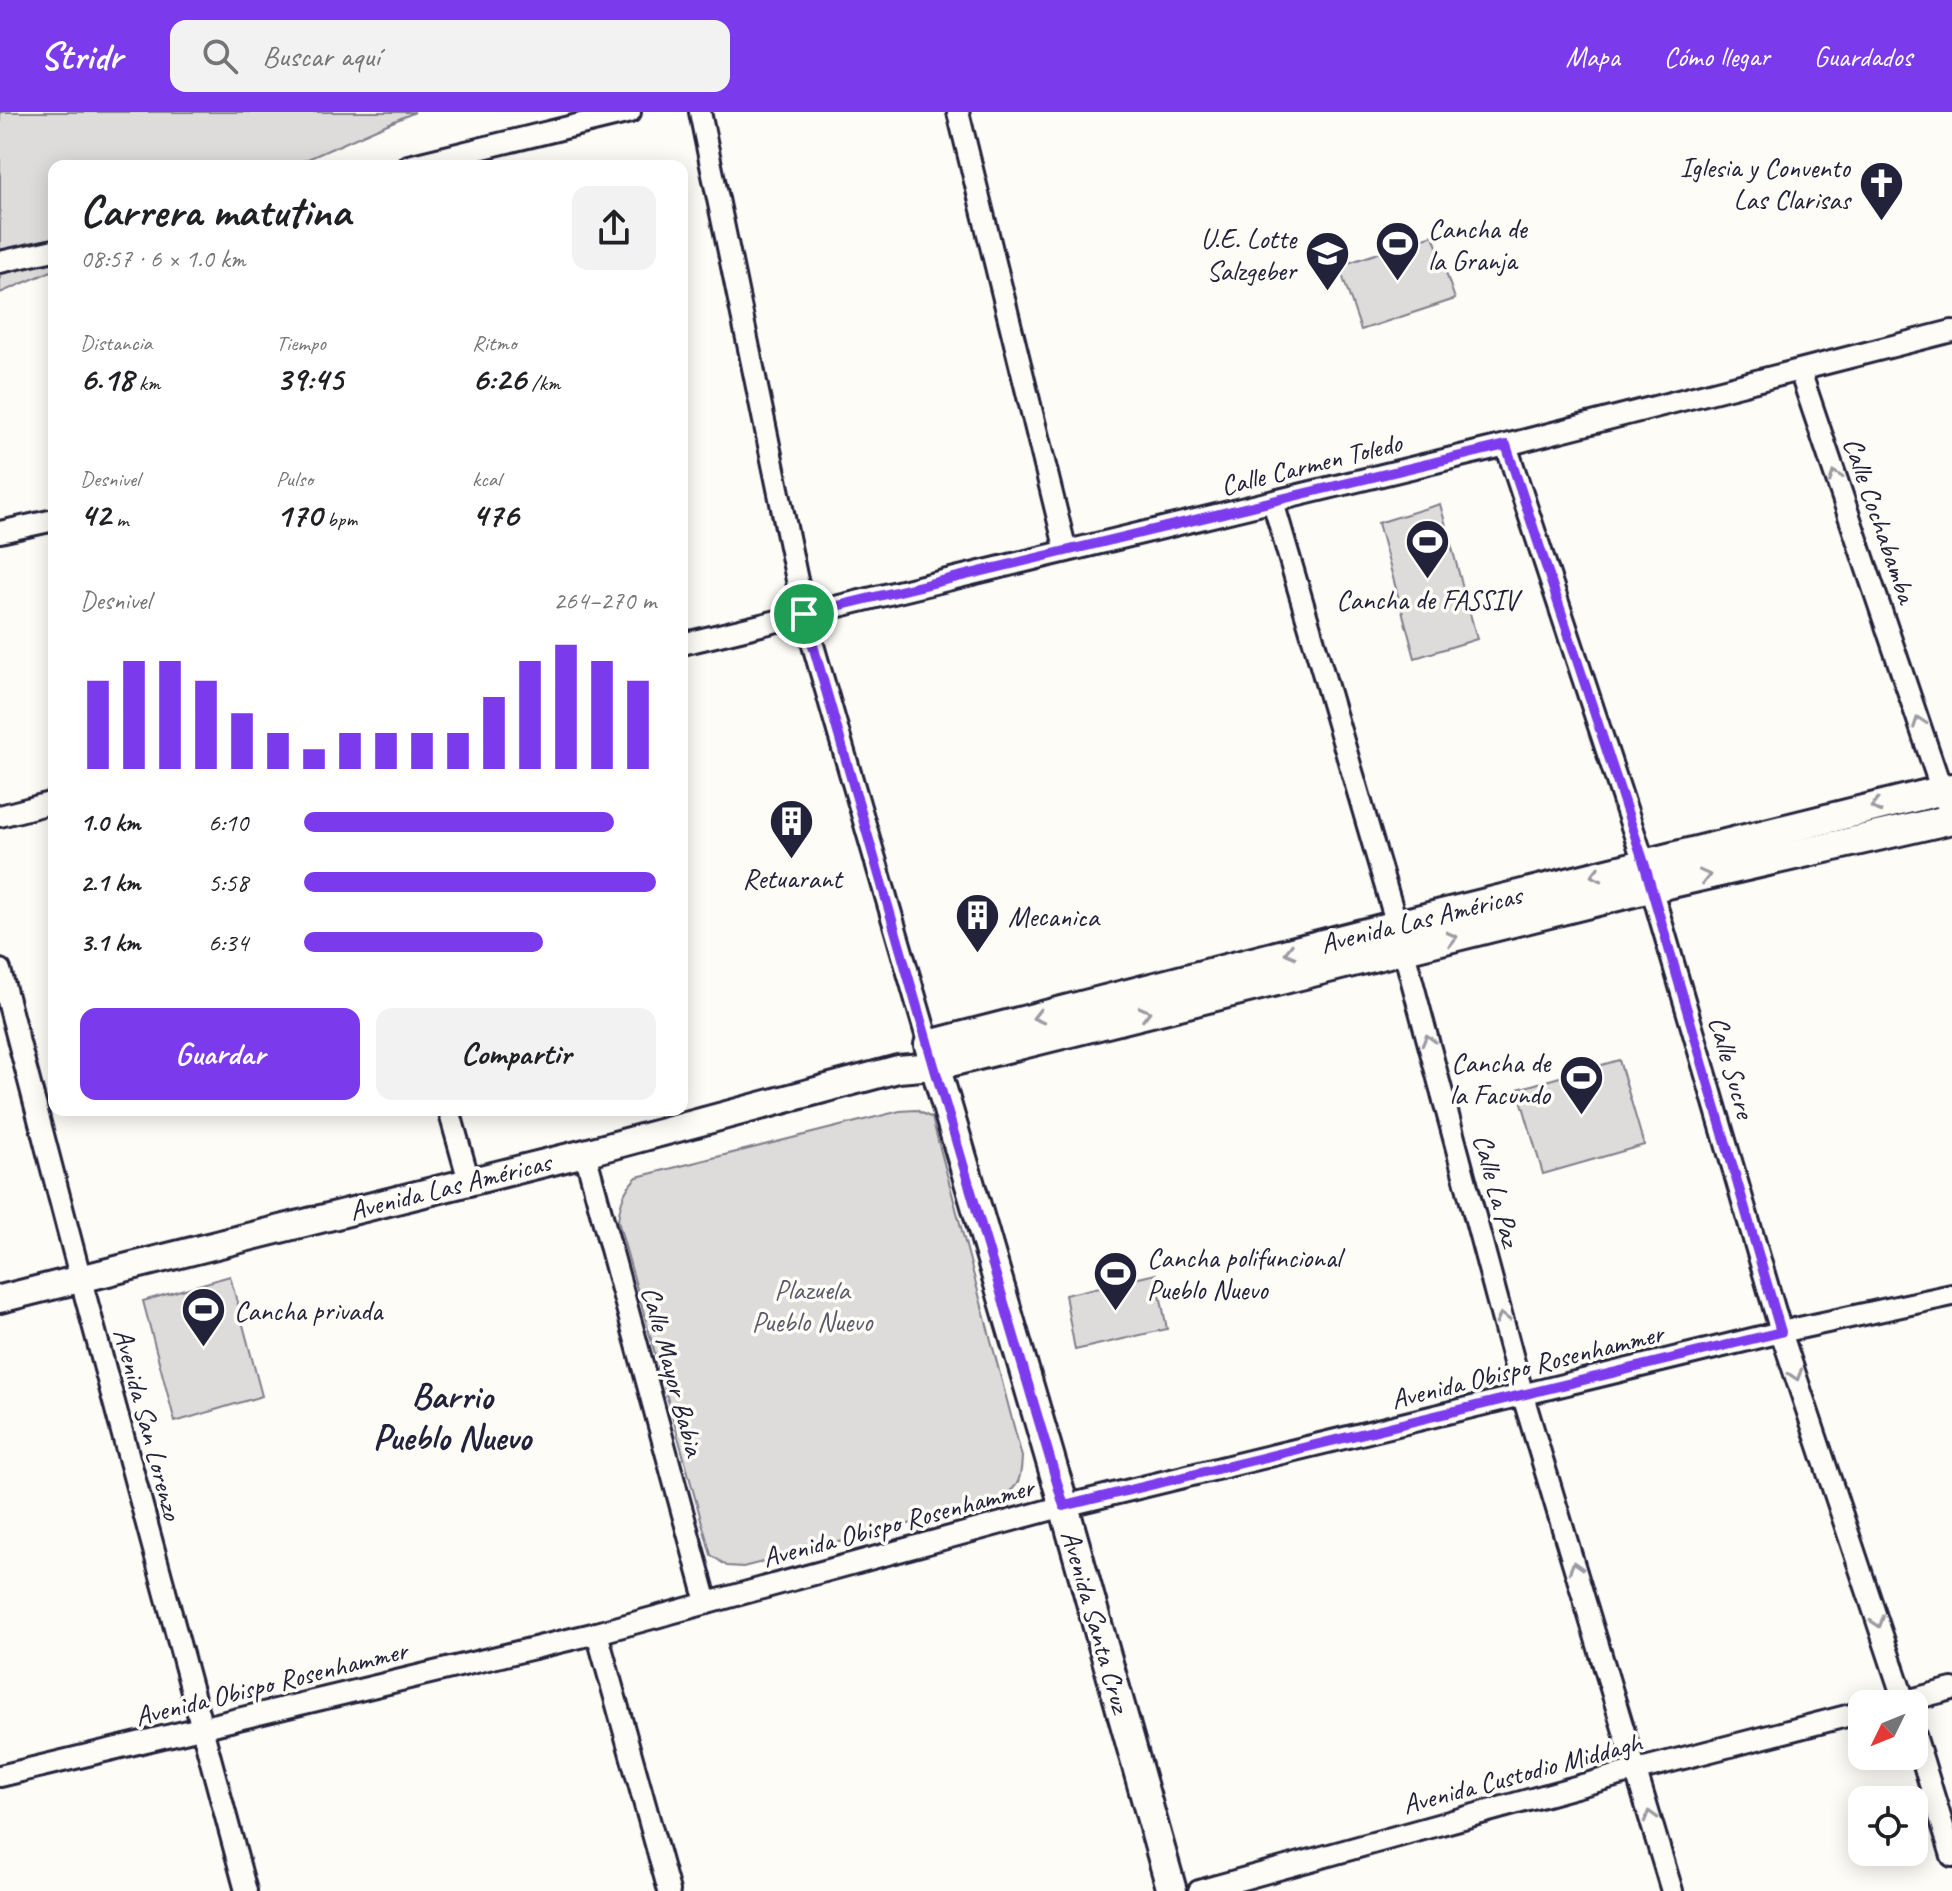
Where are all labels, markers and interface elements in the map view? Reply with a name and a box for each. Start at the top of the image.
search box [170,20,730,92]
text: Stridr [40,33,122,80]
icon: search [198,34,242,78]
text: Buscar aquí [262,37,380,75]
text: Mapa [1565,39,1620,74]
text: Cómo llegar [1664,39,1770,74]
text: Guardados [1814,39,1912,74]
place label: Iglesia y Convento Las Clarisas [1680,150,1852,217]
church icon: Iglesia y Convento Las Clarisas [1857,159,1905,222]
text: Carrera matutina [80,184,350,239]
button: share [572,186,656,270]
place label: Cancha de la Granja [1428,211,1529,278]
sports icon: Cancha de la Granja [1373,220,1421,283]
place label: U.E. Lotte Salzgeber [1200,221,1298,288]
school or university icon: U.E. Lotte Salzgeber [1303,230,1351,293]
text: 08:57 · 6 × 1.0 km [80,242,246,275]
text: Distancia [80,329,152,357]
text: Tiempo [276,329,326,357]
text: Ritmo [472,329,516,357]
text: 6.18 [80,357,133,400]
text: 39:45 [276,357,343,400]
text: 6:26 [472,357,526,400]
text: km [133,369,160,397]
text: /km [526,369,560,397]
street label: Calle Carmen Toledo [1217,424,1407,503]
street label: Calle Cochabamba [1835,433,1925,610]
text: Desnivel [80,465,140,493]
text: Pulso [276,465,313,493]
text: kcal [472,465,501,493]
one-way arrow [1829,470,1845,484]
text: 42 [80,493,111,536]
text: 170 [276,493,322,536]
text: 476 [472,493,518,536]
text: m [111,505,128,533]
text: bpm [322,505,357,533]
sports icon: Cancha de FASSIV [1403,518,1451,581]
pin [770,580,838,648]
place label: Cancha de FASSIV [1336,582,1523,617]
text: Desnivel [80,584,151,617]
text: 264–270 m [553,584,656,617]
icon: arrive [782,592,826,636]
one-way arrow [1913,716,1929,730]
building icon: Retuarant [768,797,816,860]
one-way arrow [1870,797,1884,814]
text: 1.0 km [80,806,140,839]
text: 6:10 [208,806,248,839]
place label: Retuarant [742,861,844,896]
one-way arrow [1590,865,1604,882]
text: 2.1 km [80,866,140,899]
text: 5:58 [208,866,248,899]
one-way arrow [1697,868,1711,885]
street label: Avenida Las Américas [1317,876,1528,961]
building icon: Mecanica [953,892,1001,955]
place label: Mecanica [1008,899,1101,934]
text: 3.1 km [80,926,140,959]
text: 6:34 [208,926,248,959]
one-way arrow [1445,930,1459,947]
one-way arrow [1284,943,1298,960]
one-way arrow [1138,1006,1152,1023]
button: Guardar [80,1008,360,1100]
button: Compartir [376,1008,656,1100]
one-way arrow [1032,1008,1046,1025]
street label: Calle Sucre [1701,1012,1764,1124]
one-way arrow [1420,1033,1437,1047]
place label: Cancha de la Facundo [1449,1045,1552,1112]
sports icon: Cancha de la Facundo [1557,1054,1605,1117]
street label: Calle La Paz [1465,1130,1530,1253]
street label: Avenida Las Américas [346,1143,557,1228]
place label: Cancha polifuncional Pueblo Nuevo [1147,1240,1346,1307]
sports icon: Cancha polifuncional Pueblo Nuevo [1092,1249,1140,1312]
park label: Plazuela Pueblo Nuevo [752,1272,874,1339]
street label: Calle Mayor Babia [634,1282,713,1461]
sports icon: Cancha privada [179,1286,227,1349]
place label: Cancha privada [234,1293,384,1328]
one-way arrow [1494,1311,1511,1325]
street label: Avenida Obispo Rosenhammer [1387,1315,1669,1417]
street label: Avenida San Lorenzo [106,1325,191,1526]
one-way arrow [1786,1367,1802,1381]
district label: Barrio Pueblo Nuevo [373,1373,534,1460]
street label: Avenida Obispo Rosenhammer [759,1468,1039,1575]
street label: Avenida Santa Cruz [1053,1526,1140,1719]
one-way arrow [1568,1561,1584,1575]
one-way arrow [1869,1614,1885,1628]
street label: Avenida Obispo Rosenhammer [131,1632,413,1734]
north arrow [1848,1690,1928,1770]
map controls [1848,1690,1928,1866]
street label: Avenida Custodio Middagh [1399,1724,1647,1822]
button: locate [1848,1786,1928,1866]
one-way arrow [1643,1810,1659,1824]

